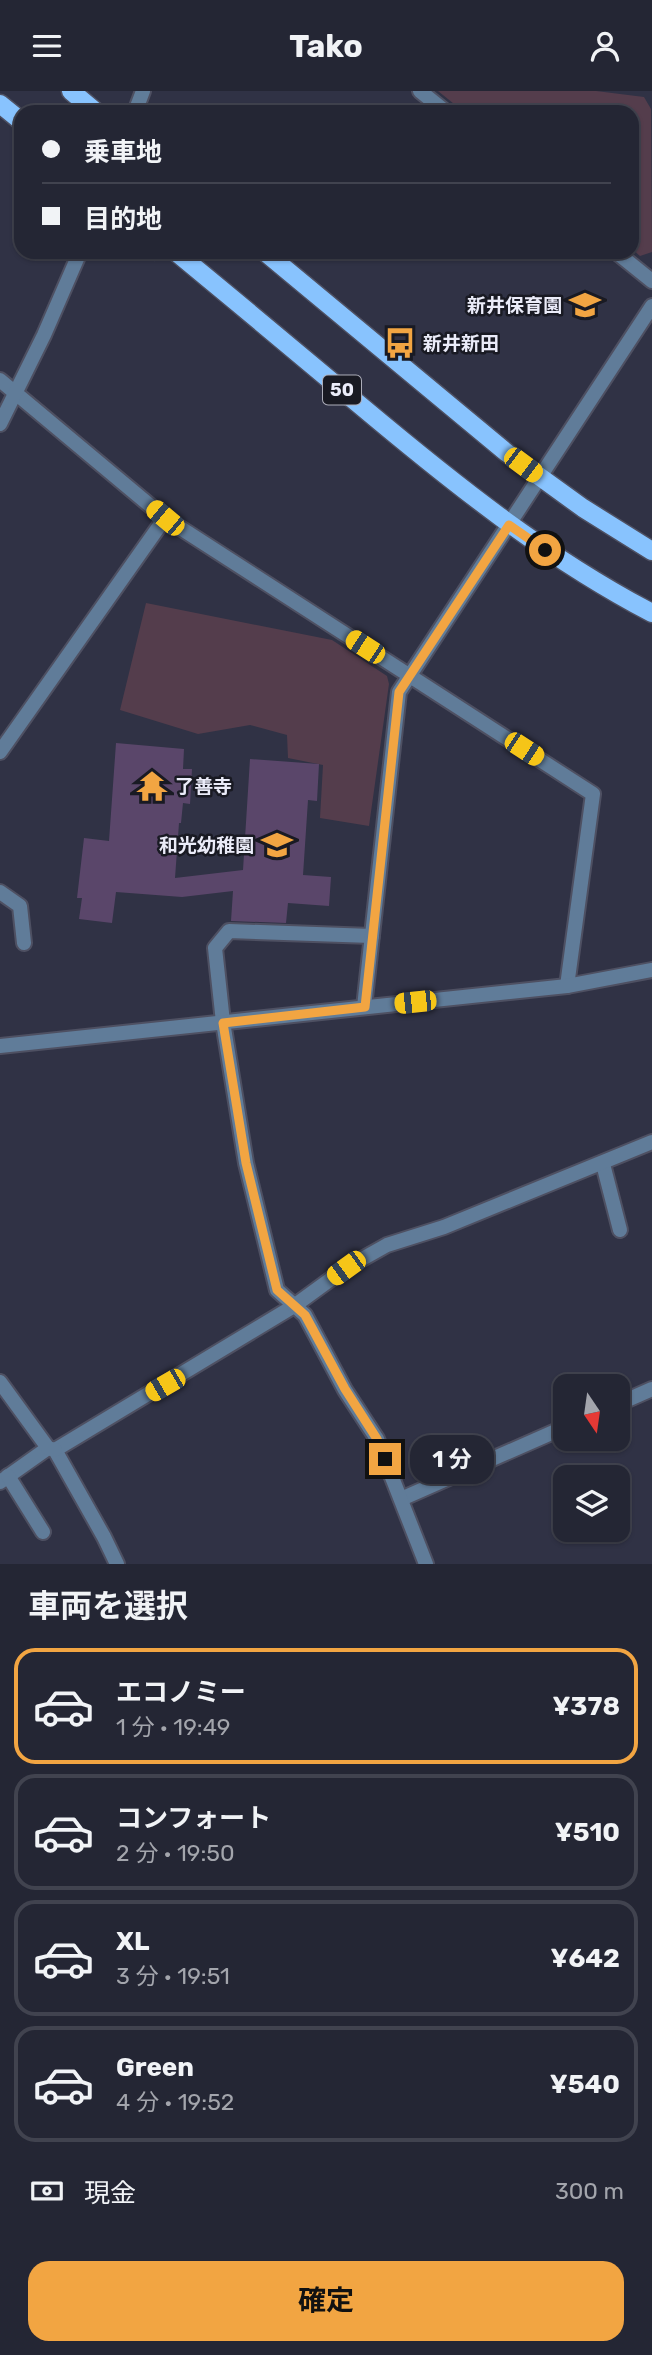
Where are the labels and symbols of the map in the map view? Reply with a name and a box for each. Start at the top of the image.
school or university icon: 新井保育園 [568,288,602,322]
place label: 新井保育園 [467,294,562,317]
bus stop icon: 新井新田 [383,326,417,360]
place label: 新井新田 [423,332,499,355]
road number: 50 [323,375,361,405]
car [500,444,547,486]
car [143,496,188,540]
route start [529,534,561,566]
car [342,627,389,667]
car [501,729,548,769]
temple icon: 了善寺 [135,769,169,803]
place label: 了善寺 [175,775,232,798]
school or university icon: 和光幼稚園 [260,828,294,862]
place label: 和光幼稚園 [159,834,254,857]
car [394,989,437,1015]
car [323,1247,370,1289]
car [142,1365,189,1405]
north arrow [553,1374,630,1451]
callout: 1 分 [410,1435,494,1483]
route end [369,1443,401,1475]

